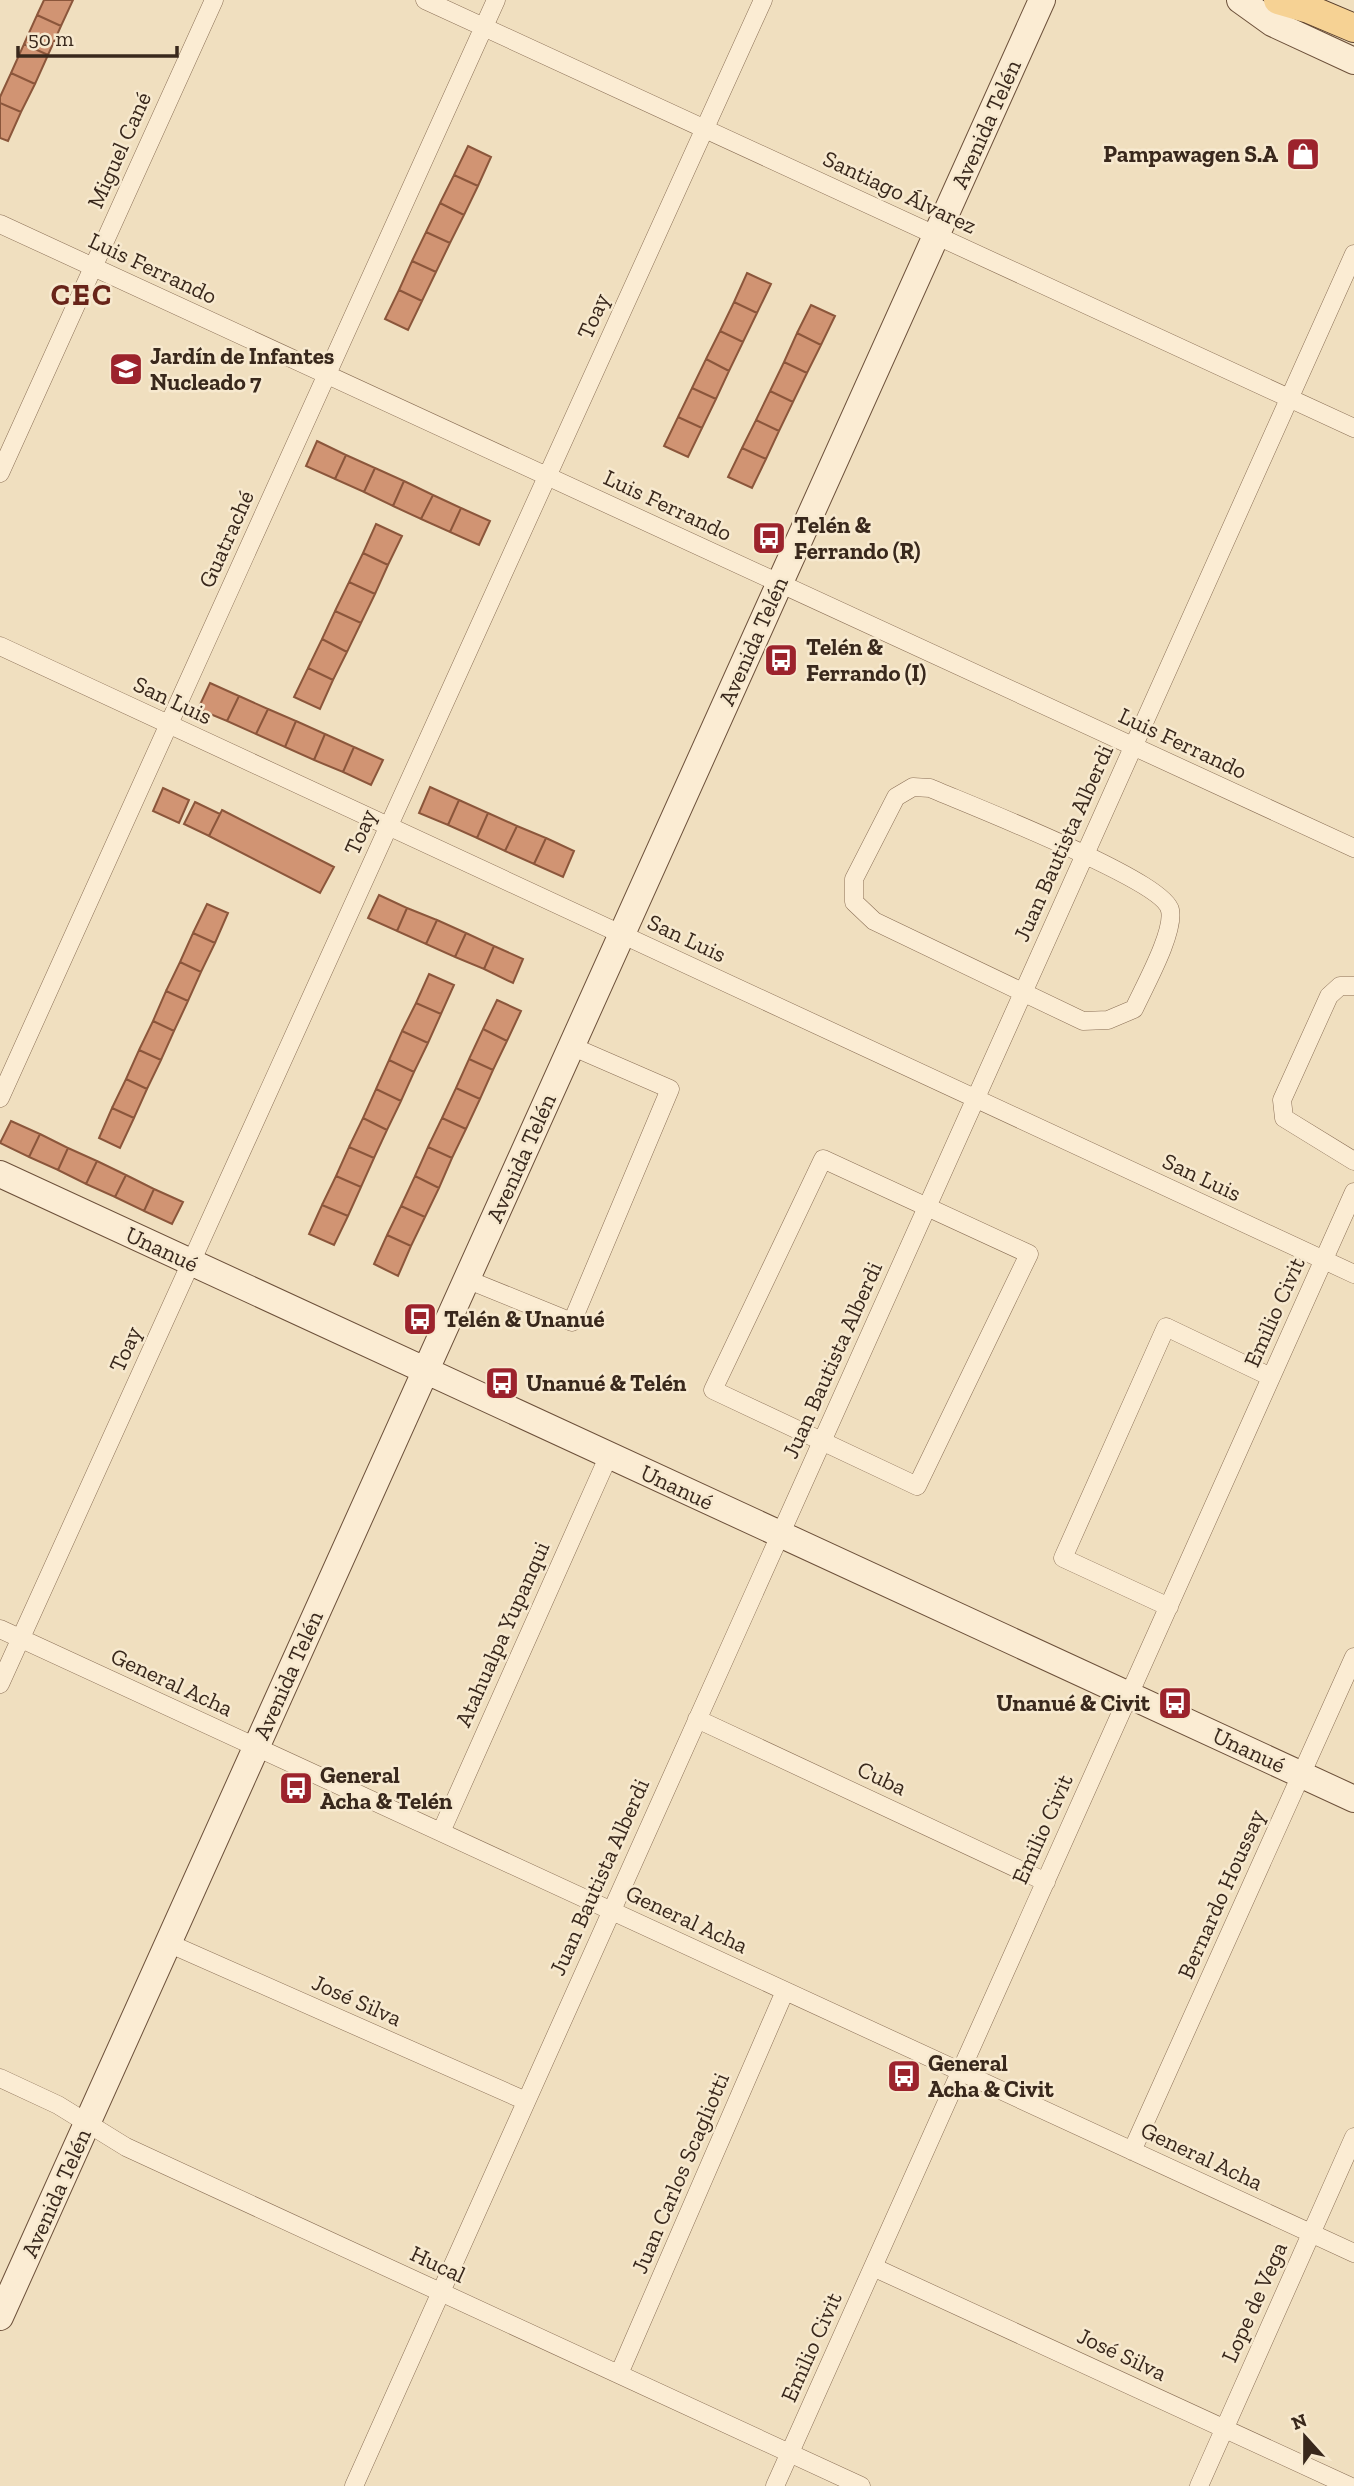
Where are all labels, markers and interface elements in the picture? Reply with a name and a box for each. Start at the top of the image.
scale bar [18,14,177,58]
text: 50 m [28,26,74,51]
street label: Avenida Telén [945,55,1027,193]
street label: Miguel Cané [81,88,157,212]
shop icon: Pampawagen S.A [1284,135,1322,173]
place label: Pampawagen S.A [1103,140,1278,168]
street label: Santiago Álvarez [819,144,982,240]
street label: Luis Ferrando [84,226,222,310]
district label: CEC [51,277,113,313]
street label: Toay [571,289,615,343]
place label: Jardín de Infantes Nucleado 7 [150,342,334,396]
school or university icon: Jardín de Infantes Nucleado 7 [107,350,145,388]
street label: Luis Ferrando [599,463,737,547]
street label: Guatraché [192,486,260,592]
place label: Telén & Ferrando (R) [794,511,921,565]
bus stop icon: Telén & Ferrando (R) [750,519,788,557]
street label: Avenida Telén [712,572,794,710]
place label: Telén & Ferrando (I) [806,633,927,687]
bus stop icon: Telén & Ferrando (I) [762,641,800,679]
street label: San Luis [129,670,217,730]
street label: Luis Ferrando [1114,701,1252,785]
street label: Juan Bautista Alberdi [1007,740,1119,946]
street label: Toay [338,805,382,859]
street label: San Luis [643,908,731,968]
street label: Avenida Telén [480,1089,562,1227]
street label: San Luis [1158,1147,1246,1207]
street label: Unanué [121,1220,203,1278]
street label: Emilio Civit [1237,1252,1311,1371]
street label: Juan Bautista Alberdi [776,1257,888,1463]
bus stop icon: Telén & Unanué [401,1300,439,1338]
place label: Telén & Unanué [444,1305,605,1333]
street label: Toay [103,1322,147,1376]
bus stop icon: Unanué & Telén [483,1364,521,1402]
place label: Unanué & Telén [526,1369,687,1397]
street label: Unanué [636,1458,718,1516]
street label: Atahualpa Yupanqui [449,1537,555,1731]
street label: Avenida Telén [247,1606,329,1744]
street label: General Acha [107,1642,237,1722]
bus stop icon: Unanué & Civit [1156,1684,1194,1722]
place label: Unanué & Civit [996,1689,1151,1717]
street label: Unanué [1208,1721,1290,1779]
street label: Cuba [853,1755,911,1801]
place label: General Acha & Telén [320,1761,453,1815]
bus stop icon: General Acha & Telén [277,1769,315,1807]
street label: Emilio Civit [1005,1769,1079,1888]
street label: Juan Bautista Alberdi [543,1774,655,1980]
street label: Bernardo Houssay [1171,1805,1271,1983]
street label: General Acha [622,1879,752,1959]
street label: José Silva [308,1968,406,2032]
place label: General Acha & Civit [928,2049,1054,2103]
bus stop icon: General Acha & Civit [885,2057,923,2095]
street label: Juan Carlos Scagliotti [625,2068,735,2278]
street label: General Acha [1137,2116,1267,2196]
street label: Avenida Telén [15,2124,97,2262]
street label: Lope de Vega [1215,2237,1293,2367]
street label: Hucal [406,2239,470,2289]
street label: Emilio Civit [774,2287,848,2406]
street label: José Silva [1073,2321,1171,2387]
north arrow [1270,2402,1340,2472]
text: N [1288,2408,1310,2435]

